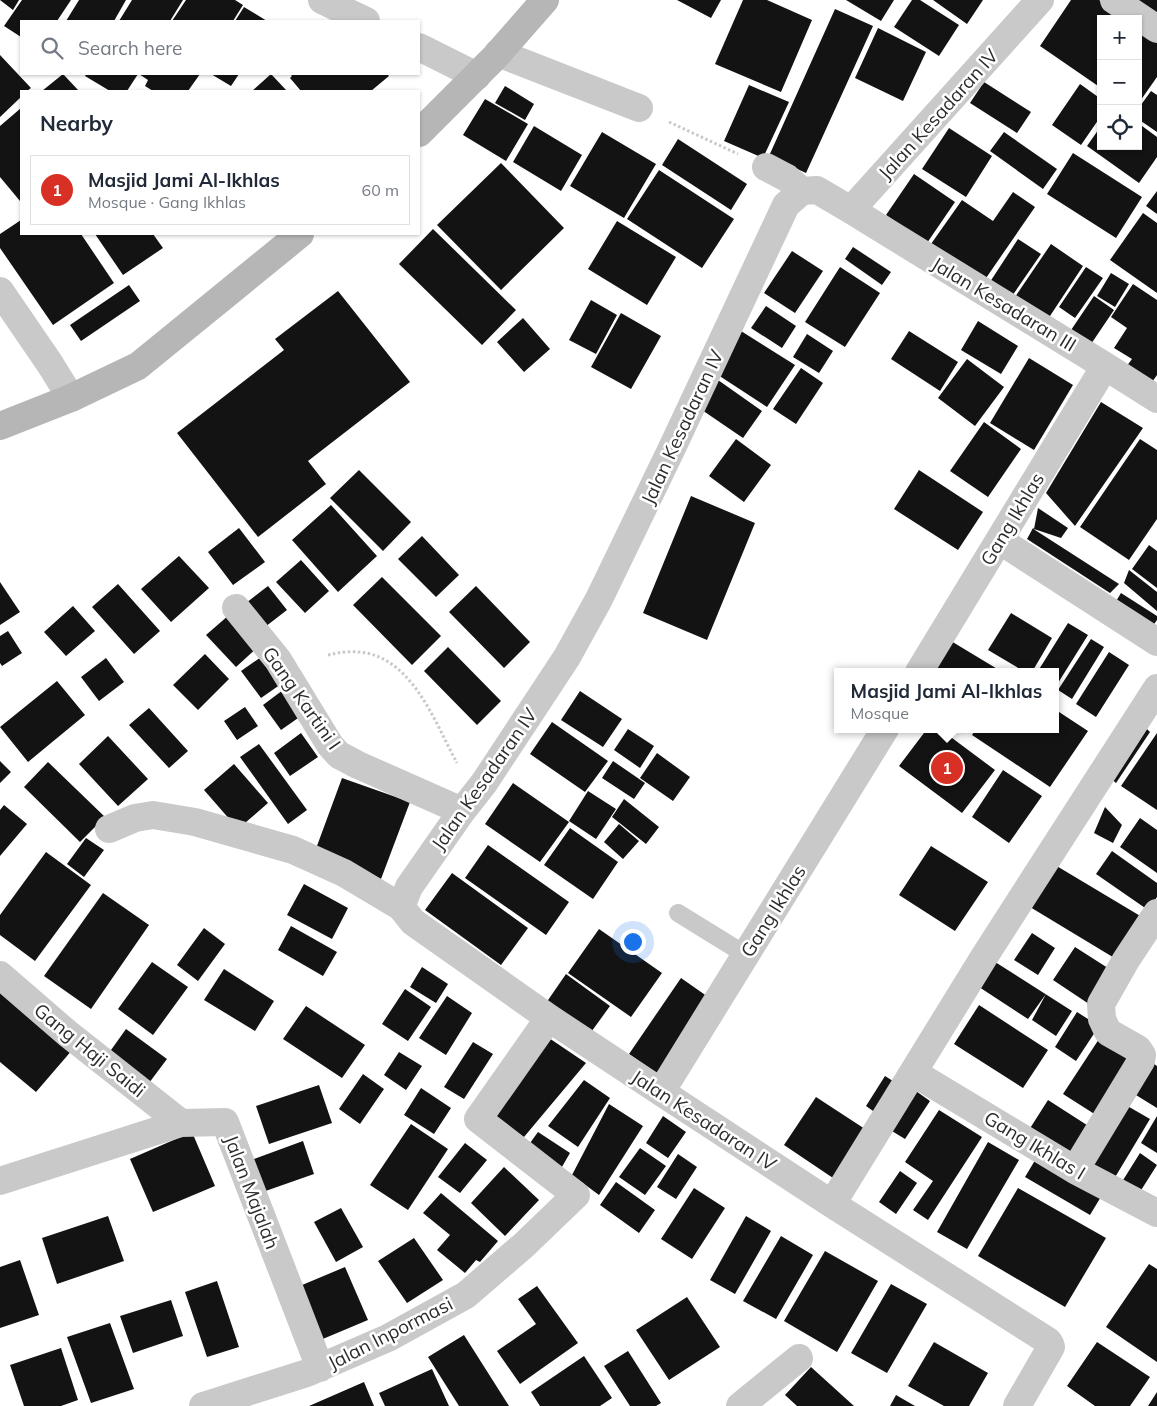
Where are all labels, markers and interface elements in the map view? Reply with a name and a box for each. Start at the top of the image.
map controls [1097,15,1142,150]
button: + [1097,15,1142,60]
search box [20,20,420,75]
icon: search [38,34,66,62]
text: Search here [78,36,182,60]
street label: Jalan Kesadaran IV [873,43,1004,184]
button: − [1097,60,1142,105]
button: locate [1097,105,1142,150]
text: Nearby [40,110,113,136]
text: Masjid Jami Al-Ikhlas [88,168,280,192]
text: 1 [52,180,62,200]
text: 60 m [362,180,399,200]
text: Mosque · Gang Ikhlas [88,192,246,212]
street label: Jalan Kesadaran III [927,251,1081,357]
street label: Jalan Kesadaran IV [636,345,729,508]
street label: Gang Ikhlas [975,468,1049,570]
street label: Gang Kartini I [258,642,346,754]
popup [834,668,1059,733]
text: Masjid Jami Al-Ikhlas [851,679,1042,703]
street label: Jalan Kesadaran IV [426,703,542,855]
text: Mosque [851,703,909,723]
pin: 1 [931,749,963,787]
street label: Gang Ikhlas [735,861,811,961]
your location [620,929,646,955]
street label: Gang Haji Saidi [29,998,151,1102]
street label: Jalan Kesadaran IV [627,1064,782,1176]
street label: Gang Ikhlas I [980,1105,1090,1185]
street label: Jalan Majalah [219,1132,285,1252]
street label: Jalan Inpormasi [324,1291,456,1375]

